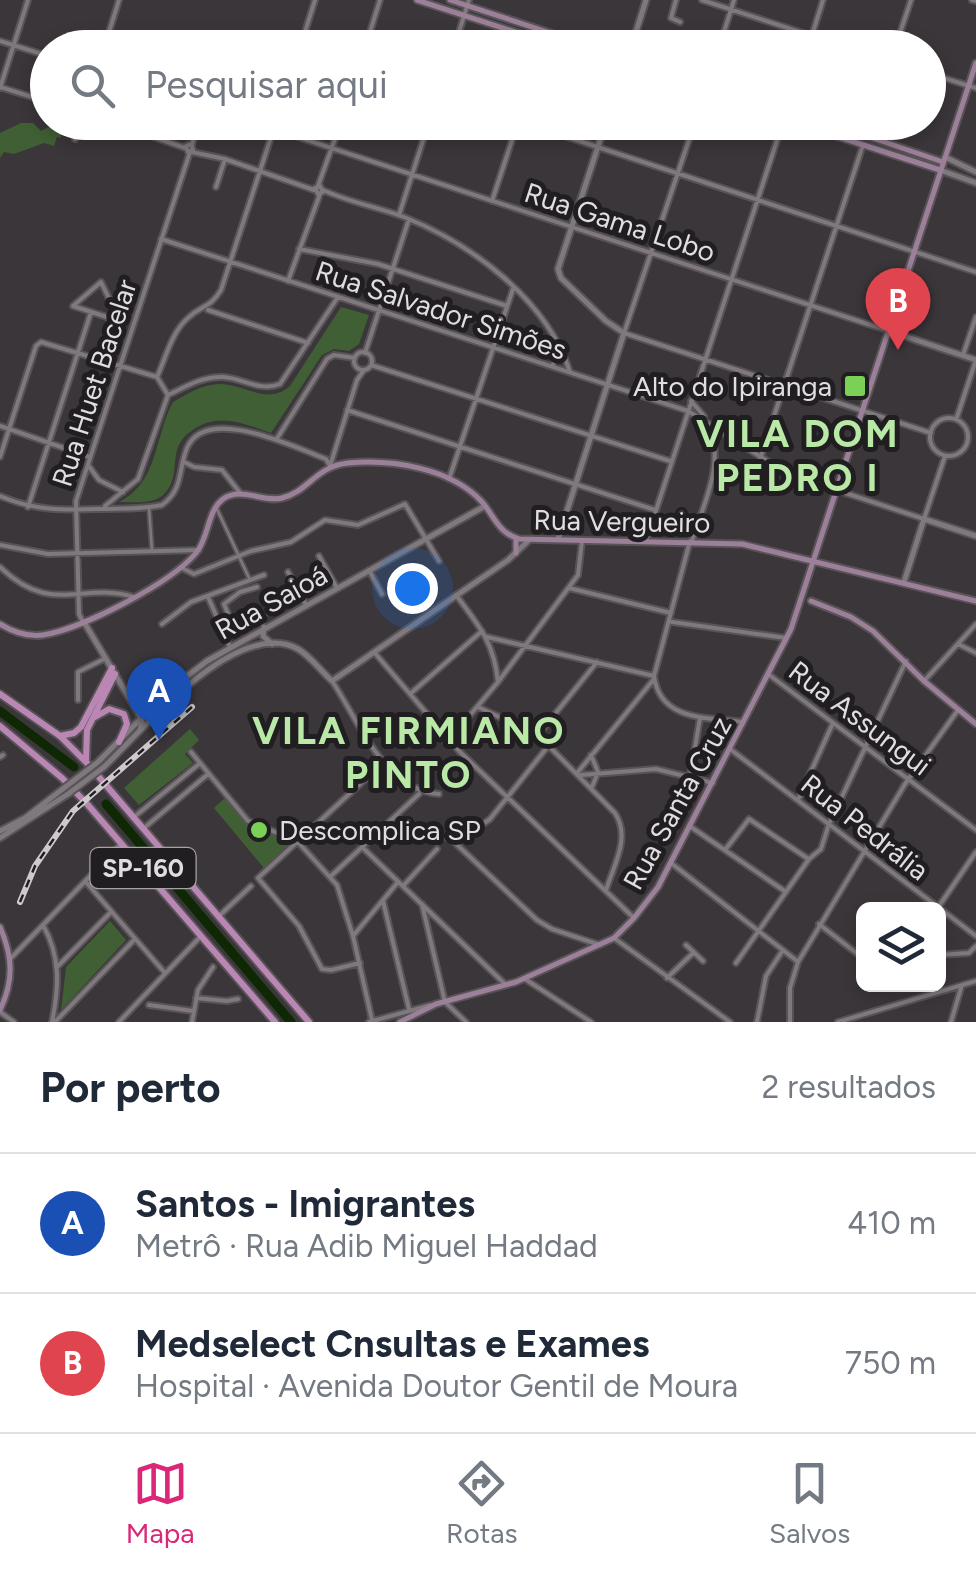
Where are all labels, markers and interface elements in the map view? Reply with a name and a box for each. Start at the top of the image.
search box [30,30,946,140]
icon: search [65,58,120,113]
text: Pesquisar aqui [145,62,388,108]
street label: Rua Gama Lobo [520,175,720,269]
street label: Rua Salvador Simões [311,253,571,367]
pin: B [866,268,930,350]
street label: Rua Huet Bacelar [45,275,144,491]
place label: Alto do Ipiranga [633,369,832,403]
marker: Alto do Ipiranga [842,373,868,399]
district label: VILA DOM PEDRO I [696,411,900,501]
street label: Rua Vergueiro [533,502,711,540]
street label: Rua Saioá [209,557,333,647]
your location [387,563,438,614]
street label: Rua Assungui [782,654,938,782]
pin: A [126,658,192,740]
district label: VILA FIRMIANO PINTO [252,708,566,798]
street label: Rua Santa Cruz [616,711,738,895]
street label: Rua Pedrália [794,767,936,887]
place label: Descomplica SP [279,813,481,847]
marker: Descomplica SP [248,819,270,841]
road number: SP-160 [90,848,196,888]
map controls [856,902,946,992]
button: layers [856,902,946,992]
text: Por perto [40,1062,221,1113]
text: 2 resultados [762,1068,936,1106]
text: Santos - Imigrantes [135,1181,475,1227]
text: A [61,1204,84,1242]
text: 410 m [847,1204,936,1242]
text: Metrô · Rua Adib Miguel Haddad [135,1227,598,1265]
text: Medselect Cnsultas e Exames [135,1321,649,1367]
text: B [63,1344,82,1382]
text: 750 m [845,1344,936,1382]
text: Hospital · Avenida Doutor Gentil de Moura [135,1367,738,1405]
tab: Mapa [126,1456,195,1550]
tab: Rotas [446,1456,518,1550]
tab: Salvos [769,1456,850,1550]

